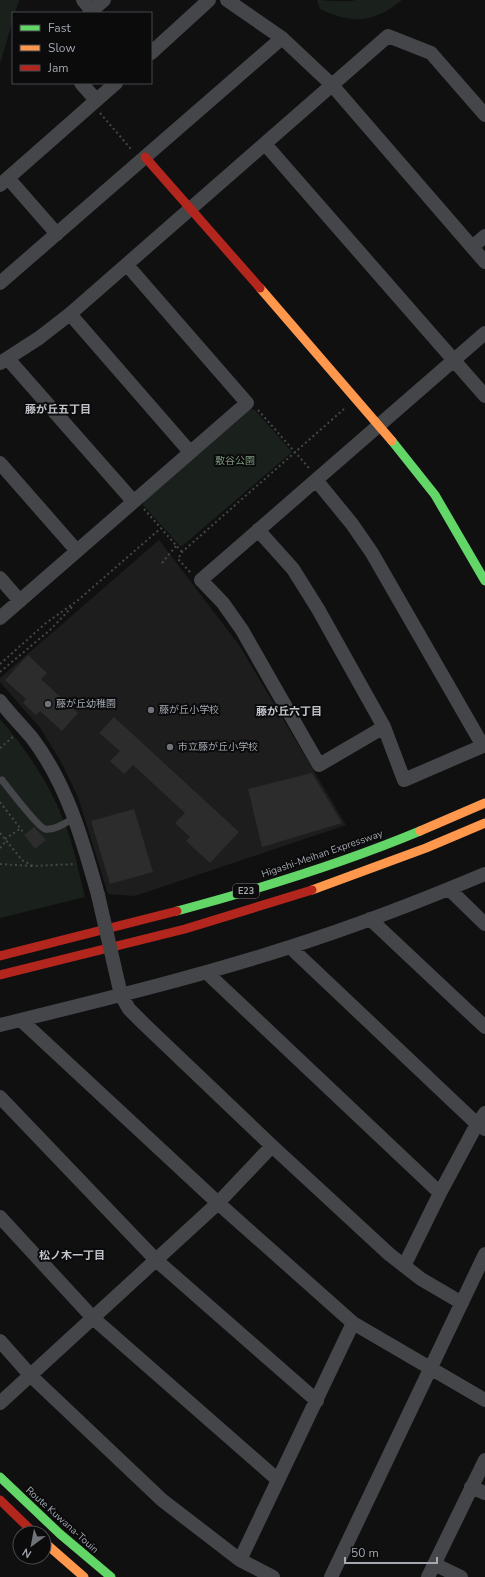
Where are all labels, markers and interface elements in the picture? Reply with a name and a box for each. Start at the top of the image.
legend [12,12,152,84]
text: Fast [48,20,71,36]
text: Slow [48,40,76,56]
text: Jam [47,60,69,76]
district label: 藤が丘五丁目 [25,402,91,417]
park label: 敷谷公園 [215,454,255,468]
place label: 藤が丘幼稚園 [56,697,116,711]
marker: 藤が丘幼稚園 [43,699,53,709]
place label: 藤が丘小学校 [159,703,219,717]
district label: 藤が丘六丁目 [256,704,322,719]
marker: 藤が丘小学校 [146,705,156,715]
place label: 市立藤が丘小学校 [178,740,258,754]
marker: 市立藤が丘小学校 [165,742,175,752]
street label: Higashi-Meihan Expressway [259,826,385,881]
road number: E23 [233,884,259,898]
district label: 松ノ木一丁目 [39,1248,105,1263]
street label: Route Kuwana-Touin [23,1483,101,1557]
north arrow [12,1525,52,1565]
scale bar [345,1539,437,1565]
text: N [19,1545,34,1562]
text: 50 m [351,1545,379,1561]

